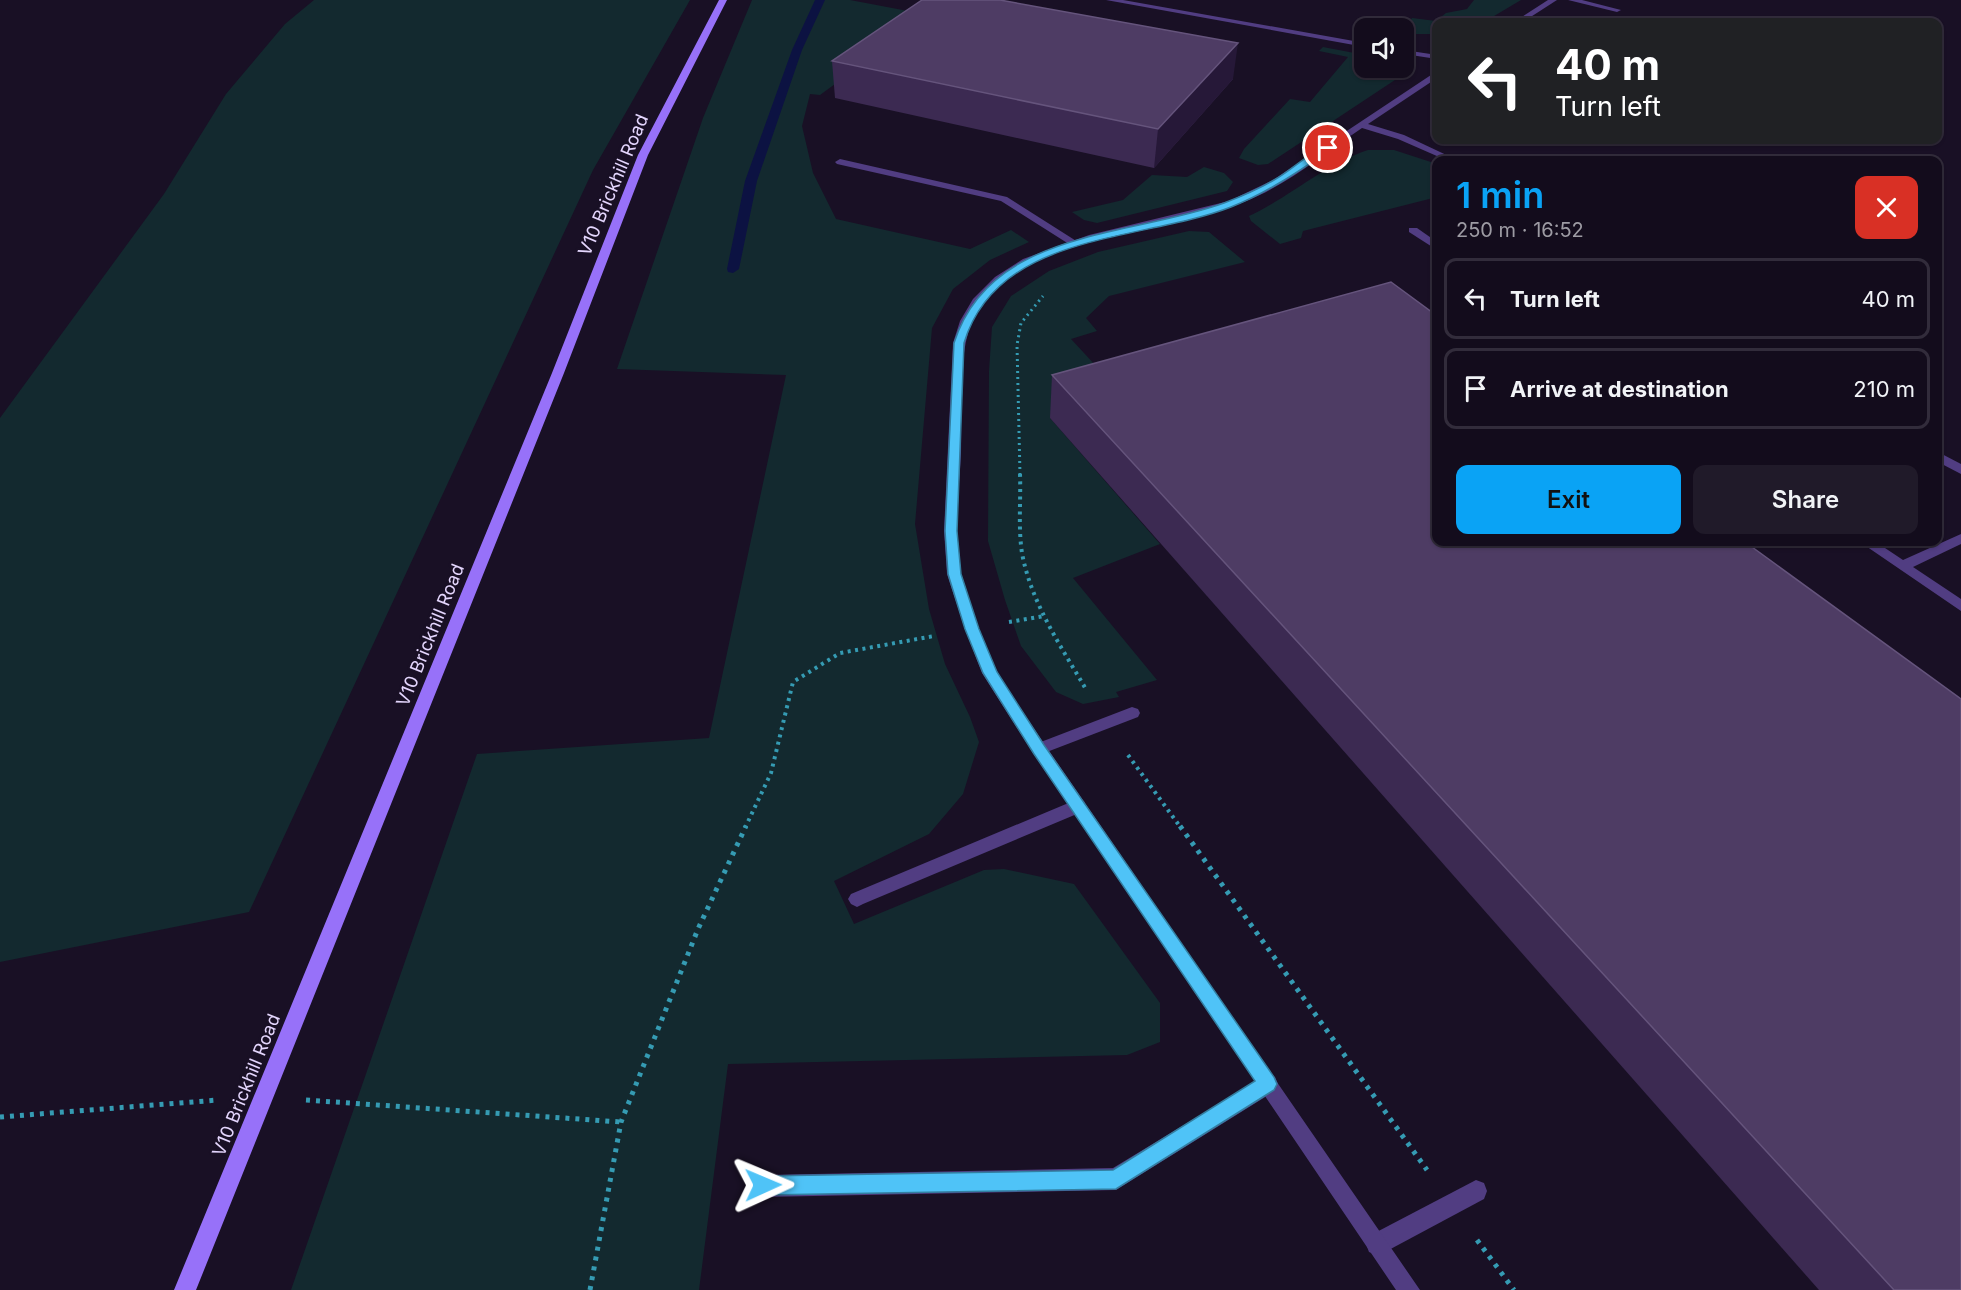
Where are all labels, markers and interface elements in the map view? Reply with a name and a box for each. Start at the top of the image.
map controls [1354,18,1414,78]
button: sound [1354,18,1414,78]
text: 40 m [1555,39,1660,90]
icon: left [1456,42,1534,120]
text: Turn left [1555,90,1661,123]
street label: V10 Brickhill Road [574,111,652,259]
pin [1302,122,1353,173]
icon: arrive [1311,131,1344,164]
text: 1 min [1456,173,1544,217]
button: close [1855,176,1918,239]
text: 250 m · 16:52 [1456,218,1584,242]
icon: left [1459,282,1492,315]
text: Turn left [1510,286,1600,312]
text: 40 m [1861,286,1915,312]
icon: arrive [1459,372,1492,405]
text: Arrive at destination [1510,376,1729,402]
text: 210 m [1853,376,1915,402]
button: Exit [1456,465,1681,534]
button: Share [1693,465,1918,534]
street label: V10 Brickhill Road [392,561,468,709]
street label: V10 Brickhill Road [208,1011,284,1159]
position arrow [731,1153,795,1217]

